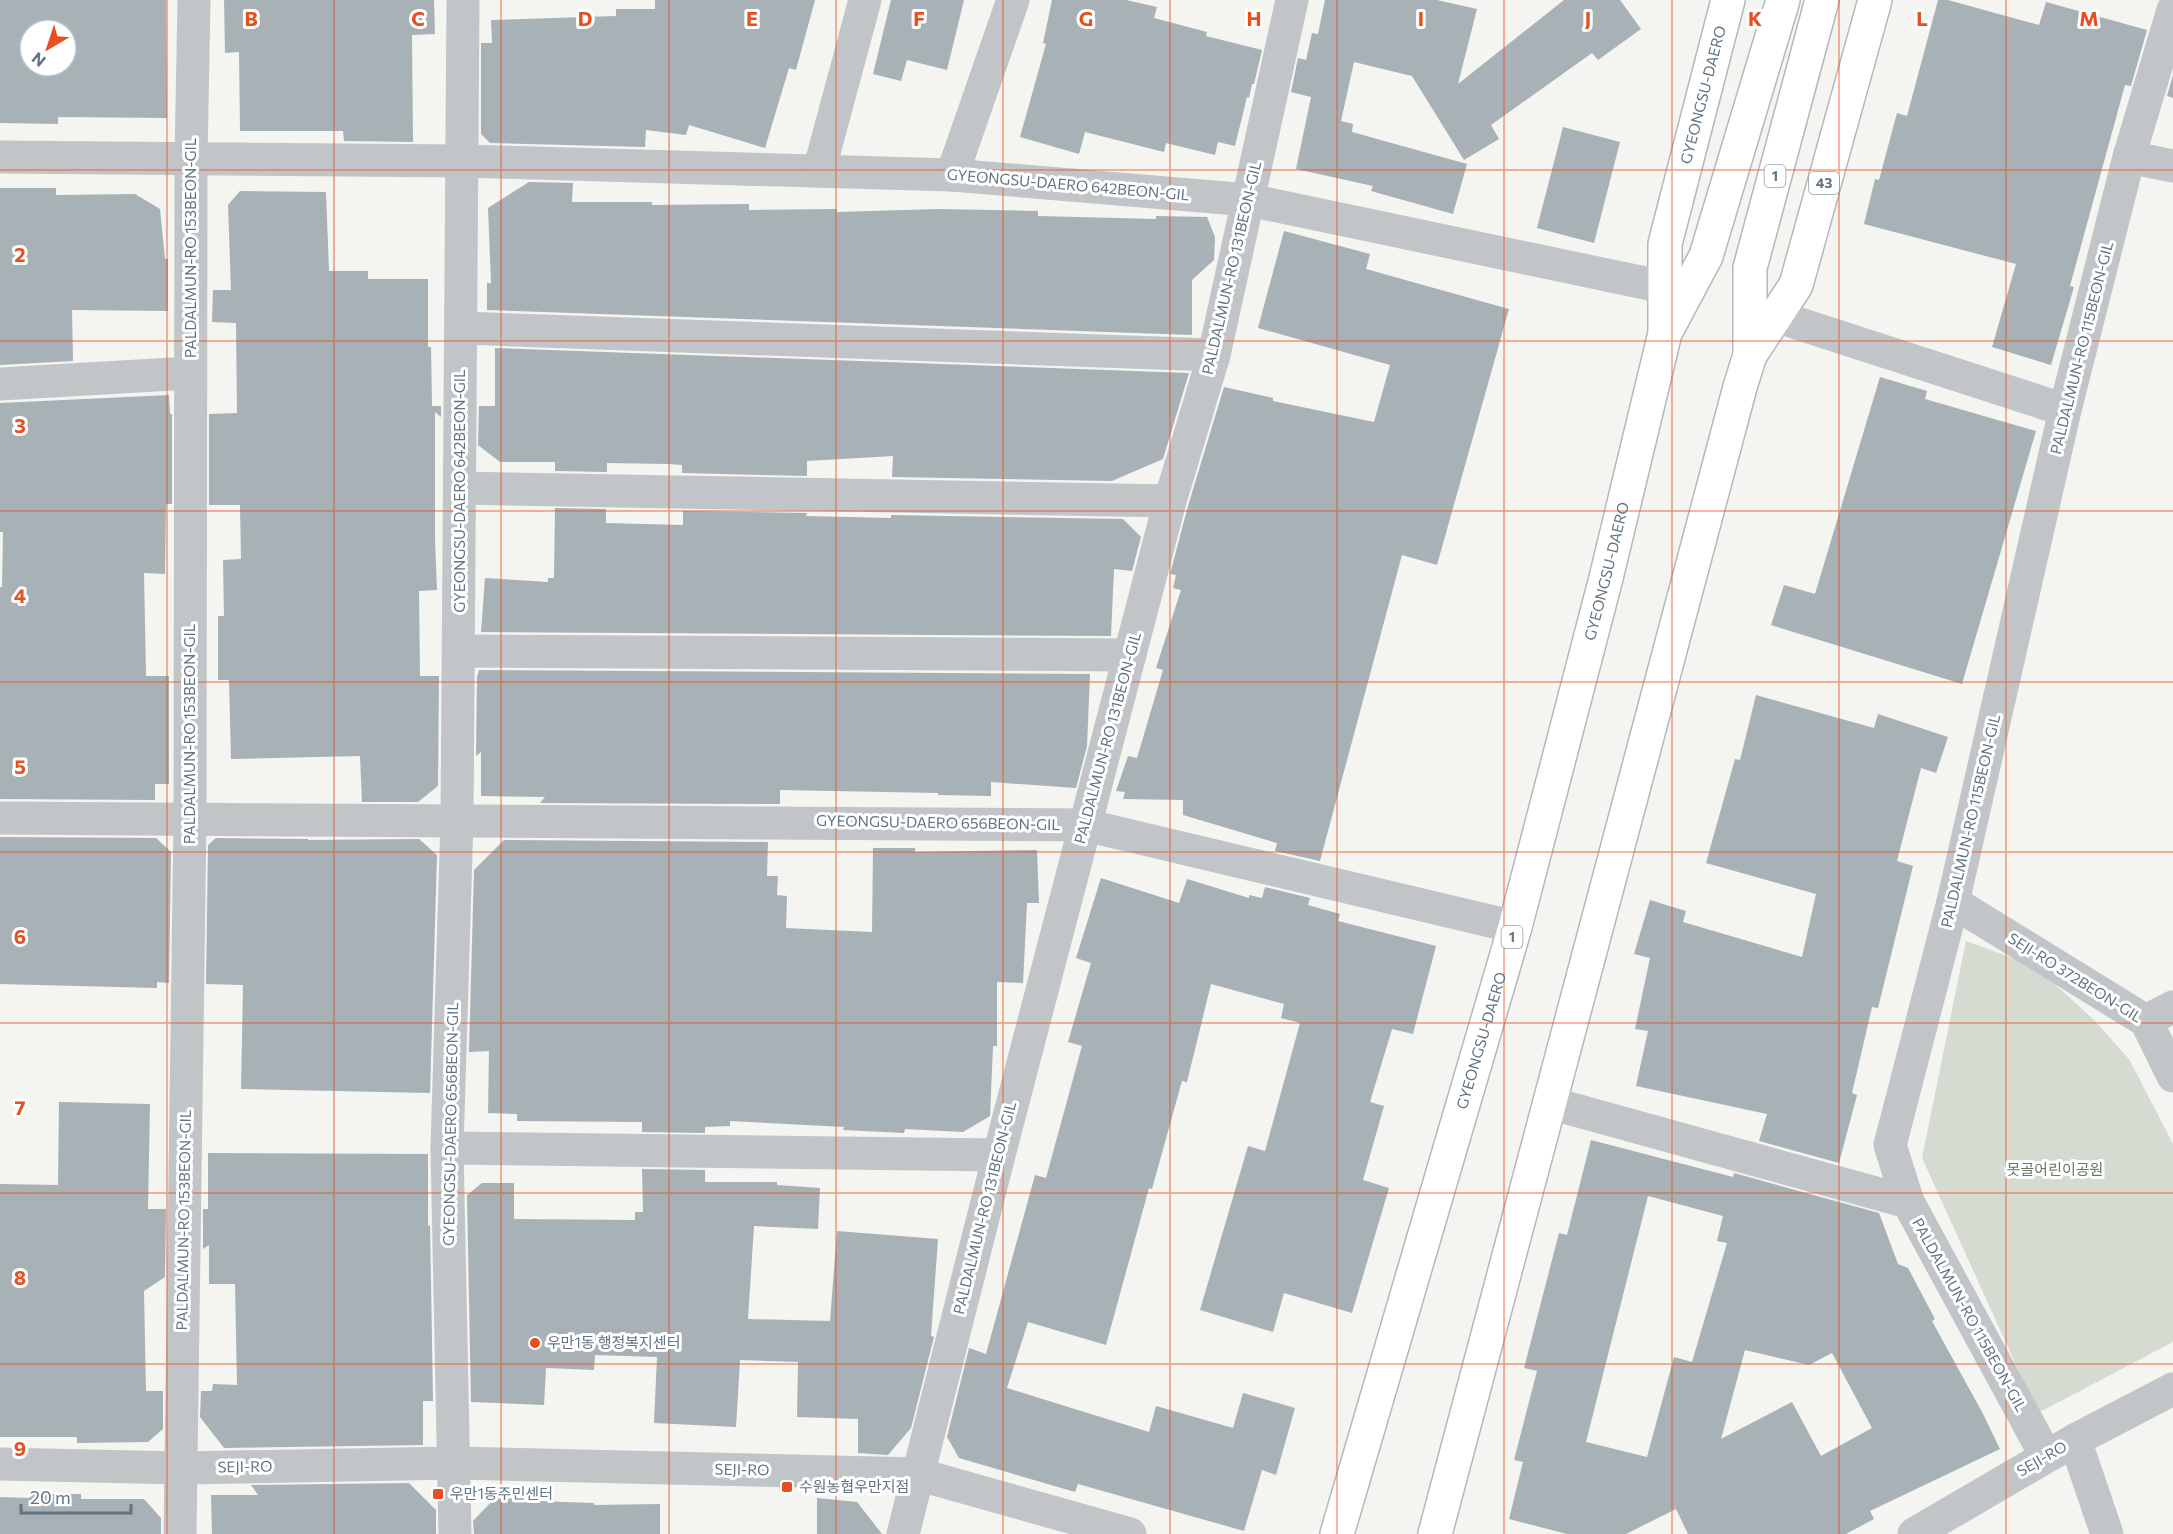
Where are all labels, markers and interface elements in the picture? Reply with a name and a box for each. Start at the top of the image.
text: B [244,6,258,30]
text: C [411,6,425,30]
text: D [578,6,592,30]
text: E [746,6,758,30]
text: F [913,6,925,30]
text: G [1079,6,1093,30]
text: H [1247,6,1262,30]
text: I [1418,6,1424,30]
text: J [1585,6,1591,30]
text: K [1748,6,1762,30]
text: L [1916,6,1928,30]
text: M [2079,6,2099,30]
north arrow [18,18,78,78]
street label: GYEONGSU-DAERO [1676,24,1729,166]
text: N [28,49,49,71]
street label: PALDALMUN-RO 153BEON-GIL [181,137,199,358]
street label: PALDALMUN-RO 131BEON-GIL [1198,159,1264,376]
street label: GYEONGSU-DAERO 642BEON-GIL [946,164,1190,204]
road number: 1 [1764,165,1786,187]
road number: 43 [1809,172,1839,194]
street label: PALDALMUN-RO 115BEON-GIL [2046,239,2116,456]
text: 2 [14,242,26,266]
street label: GYEONGSU-DAERO 642BEON-GIL [450,369,468,613]
text: 3 [14,413,26,437]
street label: GYEONGSU-DAERO [1580,500,1632,642]
text: 4 [14,583,26,607]
street label: PALDALMUN-RO 153BEON-GIL [180,623,198,844]
street label: PALDALMUN-RO 131BEON-GIL [1070,629,1144,846]
street label: PALDALMUN-RO 115BEON-GIL [1937,712,2003,929]
text: 5 [14,754,26,778]
street label: GYEONGSU-DAERO 656BEON-GIL [816,811,1061,833]
text: 6 [14,924,26,948]
road number: 1 [1502,926,1522,948]
street label: SEJI-RO 372BEON-GIL [2005,929,2146,1026]
street label: GYEONGSU-DAERO [1452,970,1509,1111]
street label: GYEONGSU-DAERO 656BEON-GIL [439,1001,461,1246]
text: 7 [15,1095,26,1119]
street label: PALDALMUN-RO 131BEON-GIL [949,1099,1019,1316]
street label: PALDALMUN-RO 153BEON-GIL [172,1109,194,1330]
park label: 못골어린이공원 [2007,1160,2103,1178]
street label: PALDALMUN-RO 115BEON-GIL [1909,1215,2031,1415]
text: 8 [14,1265,26,1289]
place label: 우만1동 행정복지센터 [547,1333,681,1351]
marker: 우만1동 행정복지센터 [528,1336,542,1350]
text: 9 [14,1436,26,1460]
street label: SEJI-RO [2013,1437,2070,1480]
street label: SEJI-RO [217,1457,272,1475]
street label: SEJI-RO [715,1460,770,1478]
scale bar [21,1477,130,1515]
place label: 수원농협우만지점 [799,1477,909,1495]
marker: 수원농협우만지점 [780,1480,794,1494]
place label: 우만1동주민센터 [450,1484,553,1502]
text: 20 m [30,1486,71,1508]
marker: 우만1동주민센터 [431,1487,445,1501]

